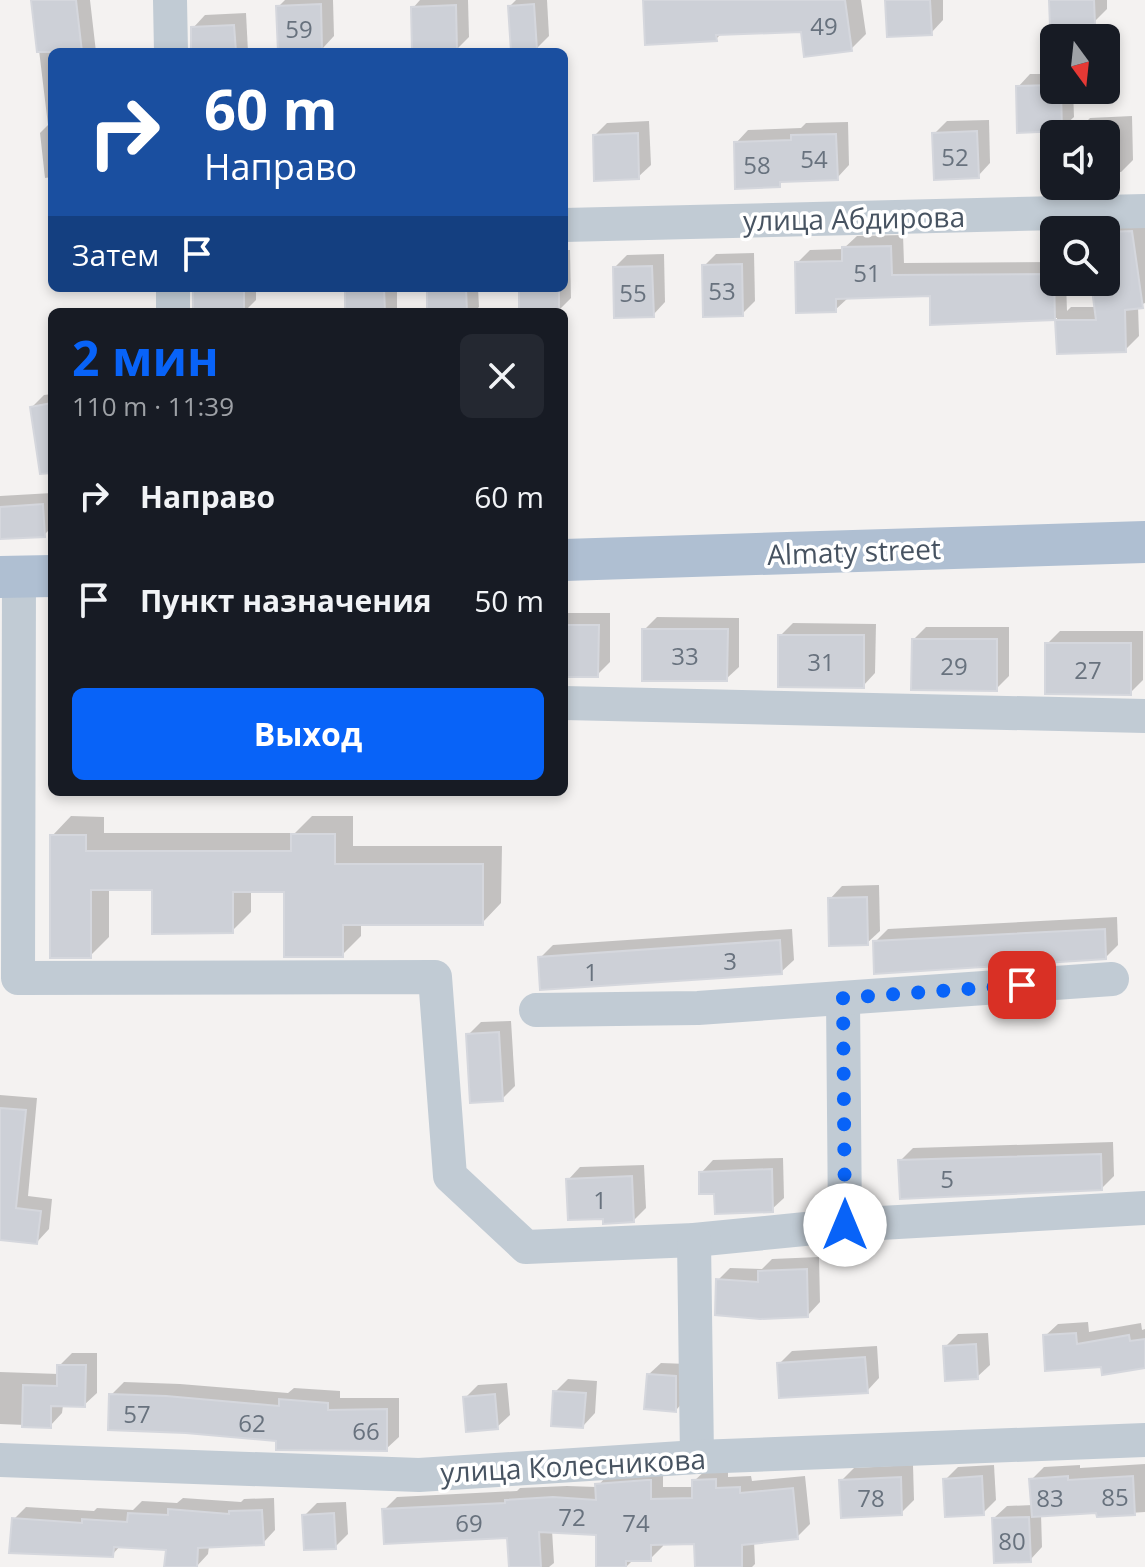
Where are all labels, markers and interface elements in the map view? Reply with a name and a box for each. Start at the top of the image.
house number: 49 [810,9,838,42]
house number: 59 [285,12,313,45]
north arrow [1040,24,1120,104]
map controls [1040,24,1120,296]
text: 60 m [204,70,338,146]
icon: right [72,80,176,184]
button: sound [1040,120,1120,200]
house number: 52 [941,140,969,173]
text: Направо [204,142,357,191]
house number: 54 [800,142,828,175]
house number: 58 [743,148,771,181]
street label: улица Абдирова [743,197,965,239]
button: search [1040,216,1120,296]
icon: arrive [175,232,219,276]
text: Затем [72,234,159,275]
house number: 51 [853,256,881,289]
house number: 53 [708,274,736,307]
house number: 55 [619,276,647,309]
text: 2 мин [72,325,219,390]
button: close [460,334,544,418]
text: 110 m · 11:39 [72,388,234,424]
icon: right [72,474,116,518]
text: Направо [140,476,275,517]
text: 60 m [474,476,544,517]
street label: Almaty street [767,529,941,573]
icon: arrive [72,578,116,622]
text: Пункт назначения [140,580,432,621]
text: 50 m [474,580,544,621]
house number: 33 [671,639,699,672]
house number: 31 [807,645,835,678]
house number: 29 [940,649,968,682]
house number: 27 [1074,653,1102,686]
button: Выход [72,688,544,780]
house number: 3 [723,944,737,977]
pin [988,951,1056,1019]
house number: 1 [584,955,598,988]
icon: arrive [1000,963,1044,1007]
house number: 5 [940,1162,954,1195]
house number: 1 [593,1183,607,1216]
position arrow [803,1183,887,1267]
house number: 57 [123,1397,151,1430]
house number: 62 [238,1406,266,1439]
house number: 66 [352,1414,380,1447]
street label: улица Колесникова [439,1439,707,1491]
house number: 85 [1101,1480,1129,1513]
house number: 78 [857,1481,885,1514]
house number: 83 [1036,1481,1064,1514]
house number: 72 [558,1500,586,1533]
house number: 69 [455,1506,483,1539]
house number: 74 [622,1506,650,1539]
house number: 80 [998,1524,1026,1557]

